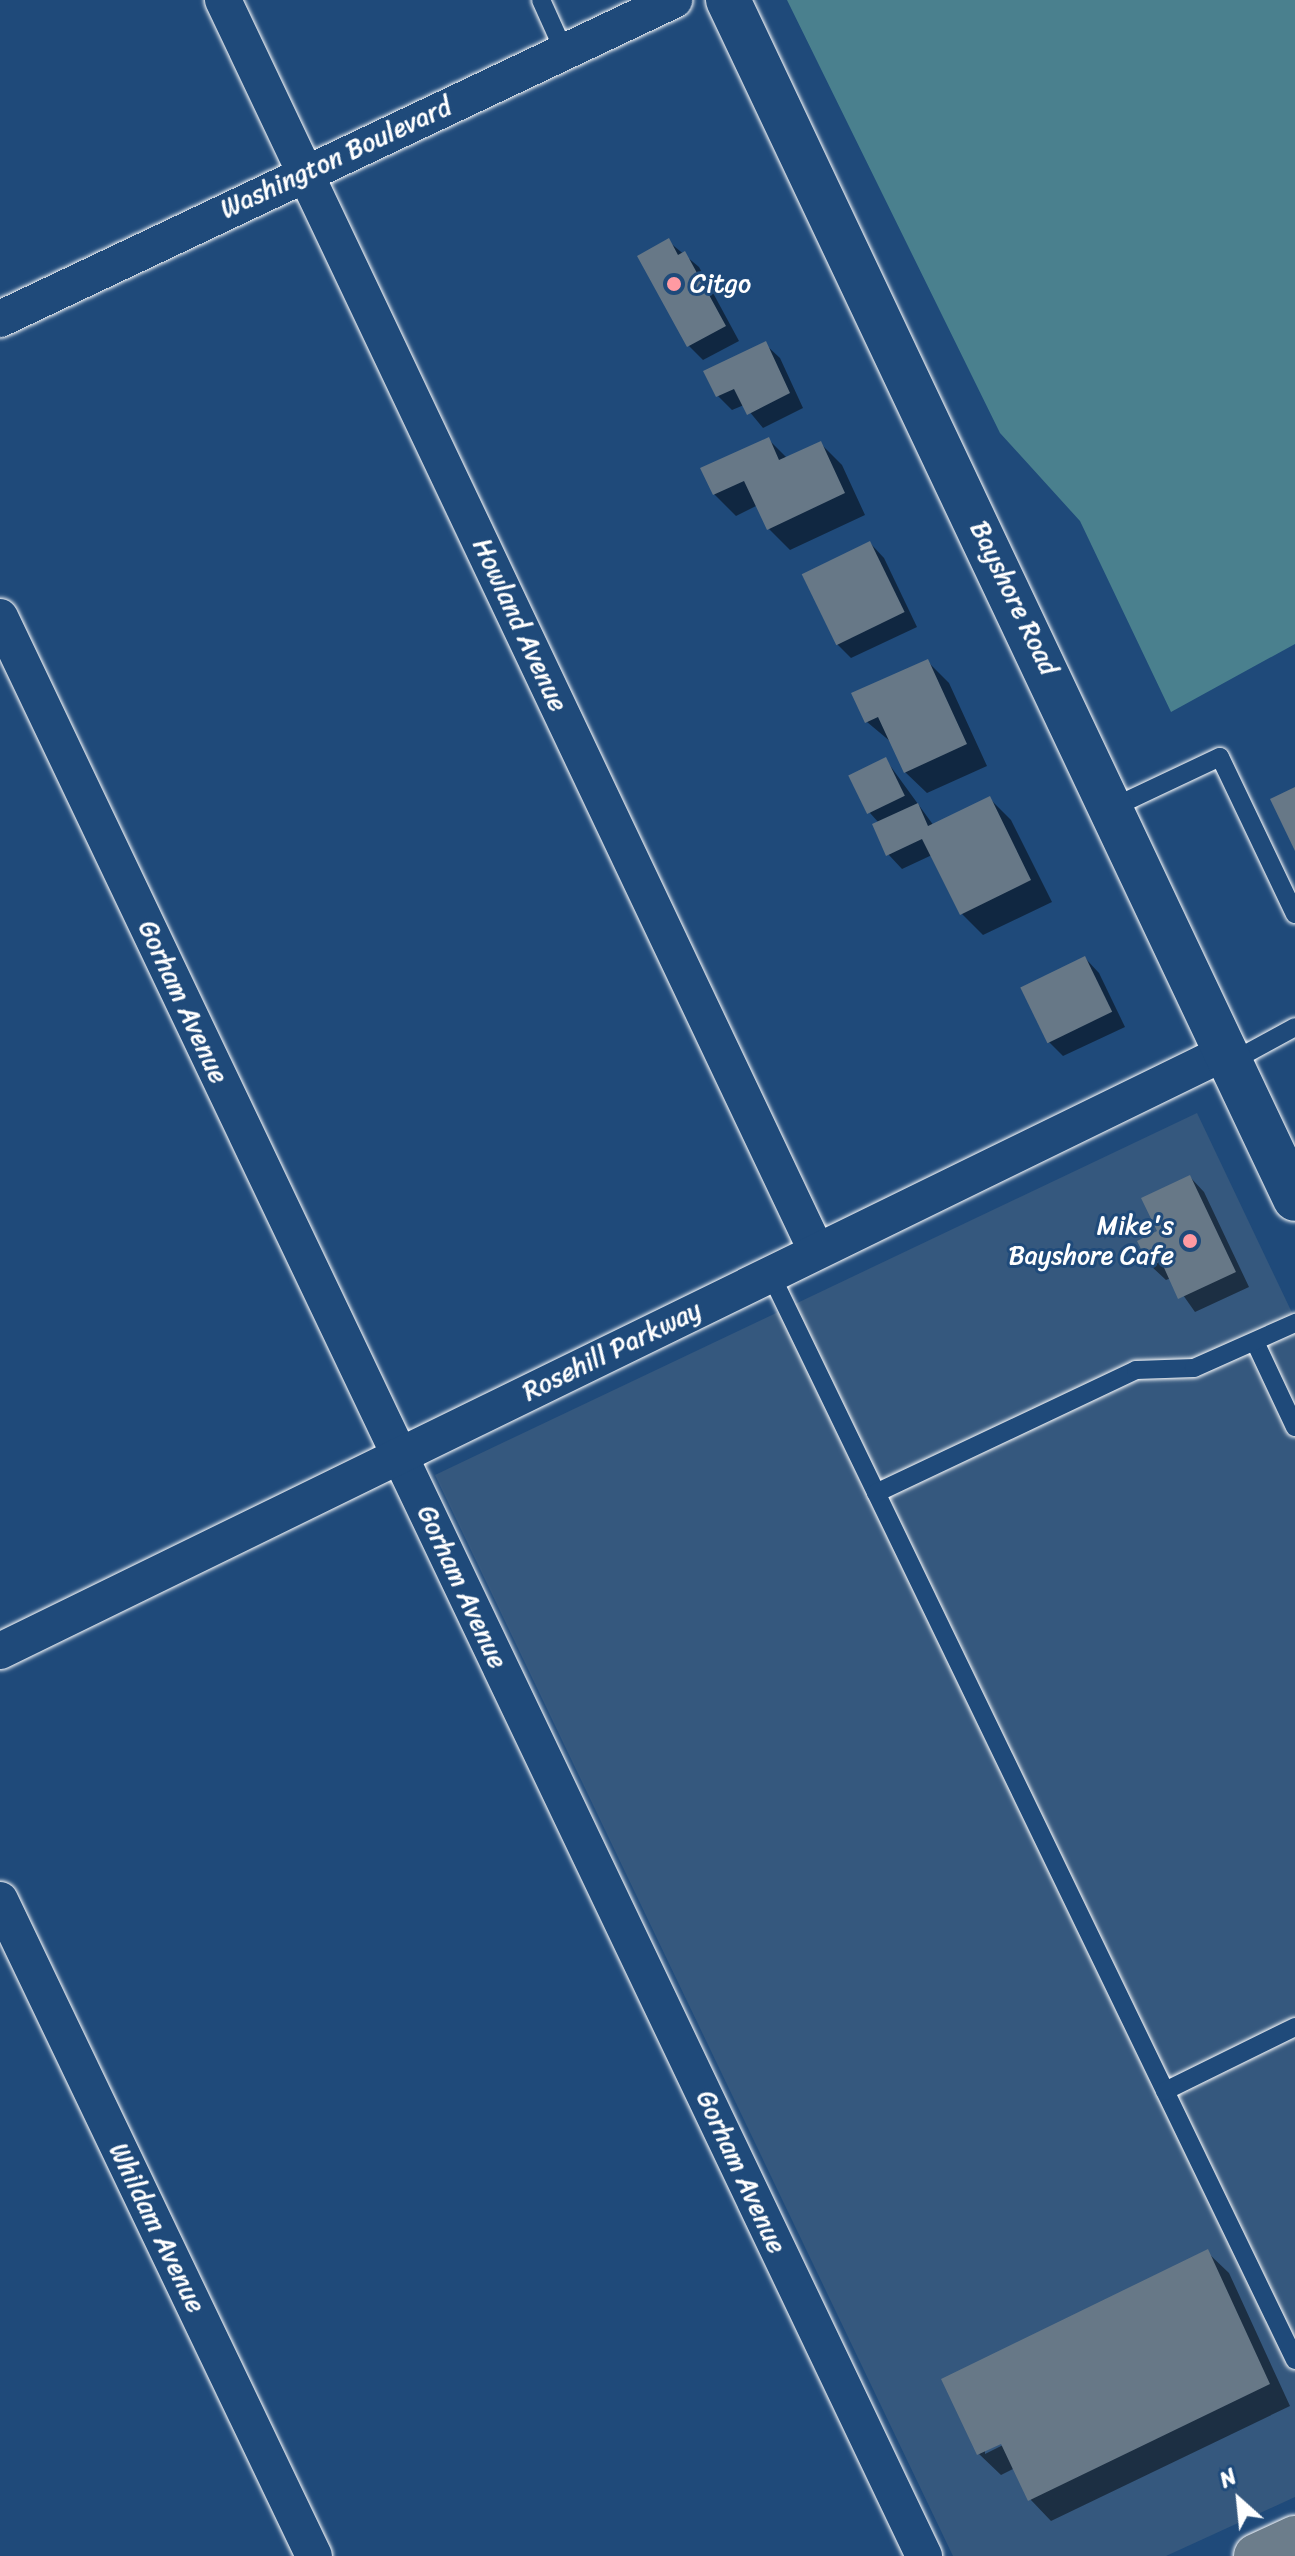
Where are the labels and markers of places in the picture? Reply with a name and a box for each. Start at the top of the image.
place label: Citgo [690,268,751,300]
marker: Citgo [665,275,683,293]
place label: Mike's Bayshore Cafe [1008,1210,1174,1272]
marker: Mike's Bayshore Cafe [1181,1232,1199,1250]

